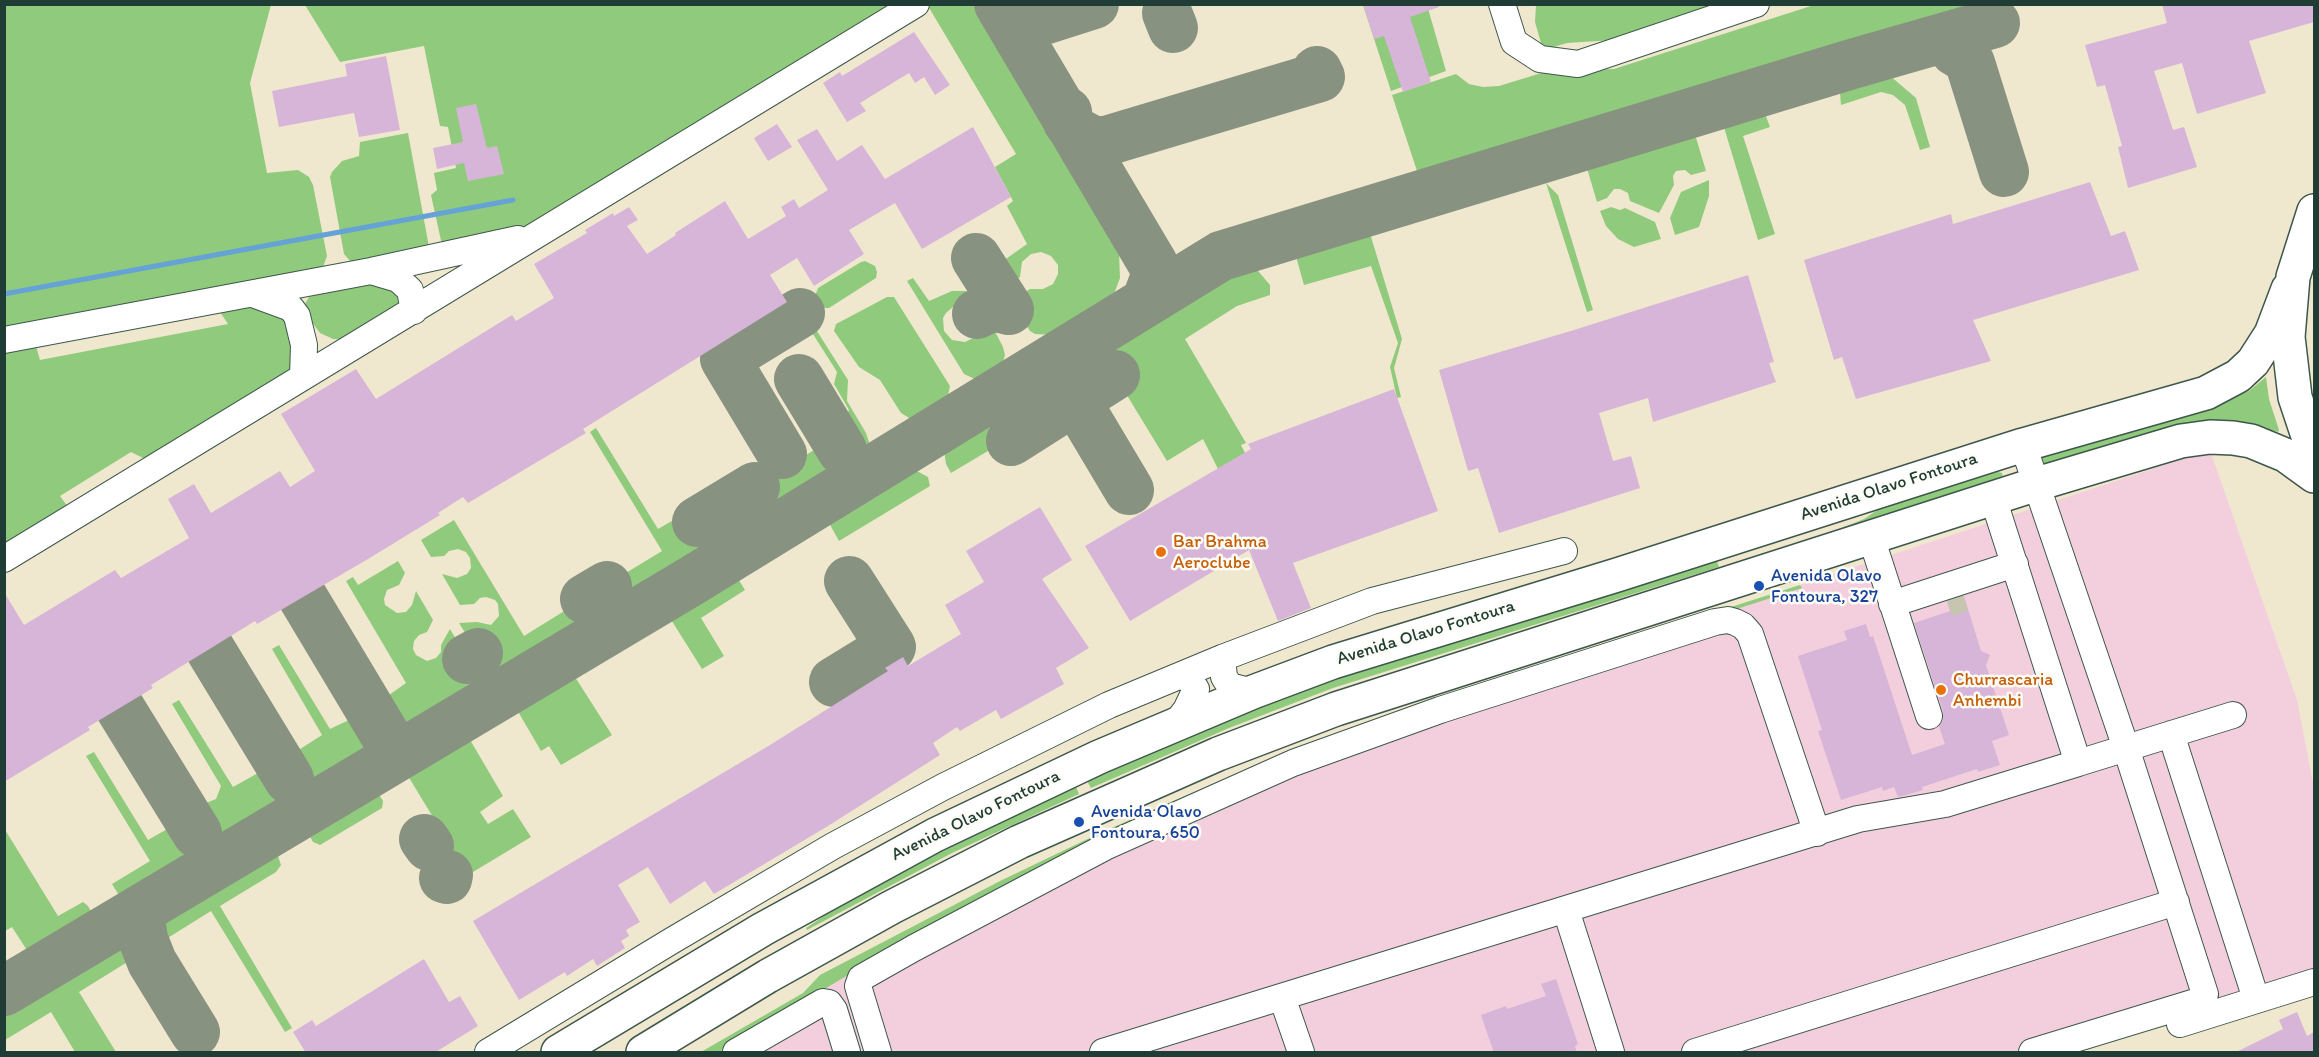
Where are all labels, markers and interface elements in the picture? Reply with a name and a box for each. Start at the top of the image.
street label: Avenida Olavo Fontoura [1798,448,1980,526]
place label: Bar Brahma Aeroclube [1173,531,1267,574]
marker: Bar Brahma Aeroclube [1154,545,1168,559]
place label: Avenida Olavo Fontoura, 327 [1771,565,1882,608]
marker: Avenida Olavo Fontoura, 327 [1752,579,1766,593]
street label: Avenida Olavo Fontoura [1334,596,1518,670]
place label: Churrascaria Anhembi [1953,669,2053,712]
marker: Churrascaria Anhembi [1934,683,1948,697]
street label: Avenida Olavo Fontoura [888,766,1064,866]
place label: Avenida Olavo Fontoura, 650 [1091,801,1202,844]
marker: Avenida Olavo Fontoura, 650 [1072,815,1086,829]

